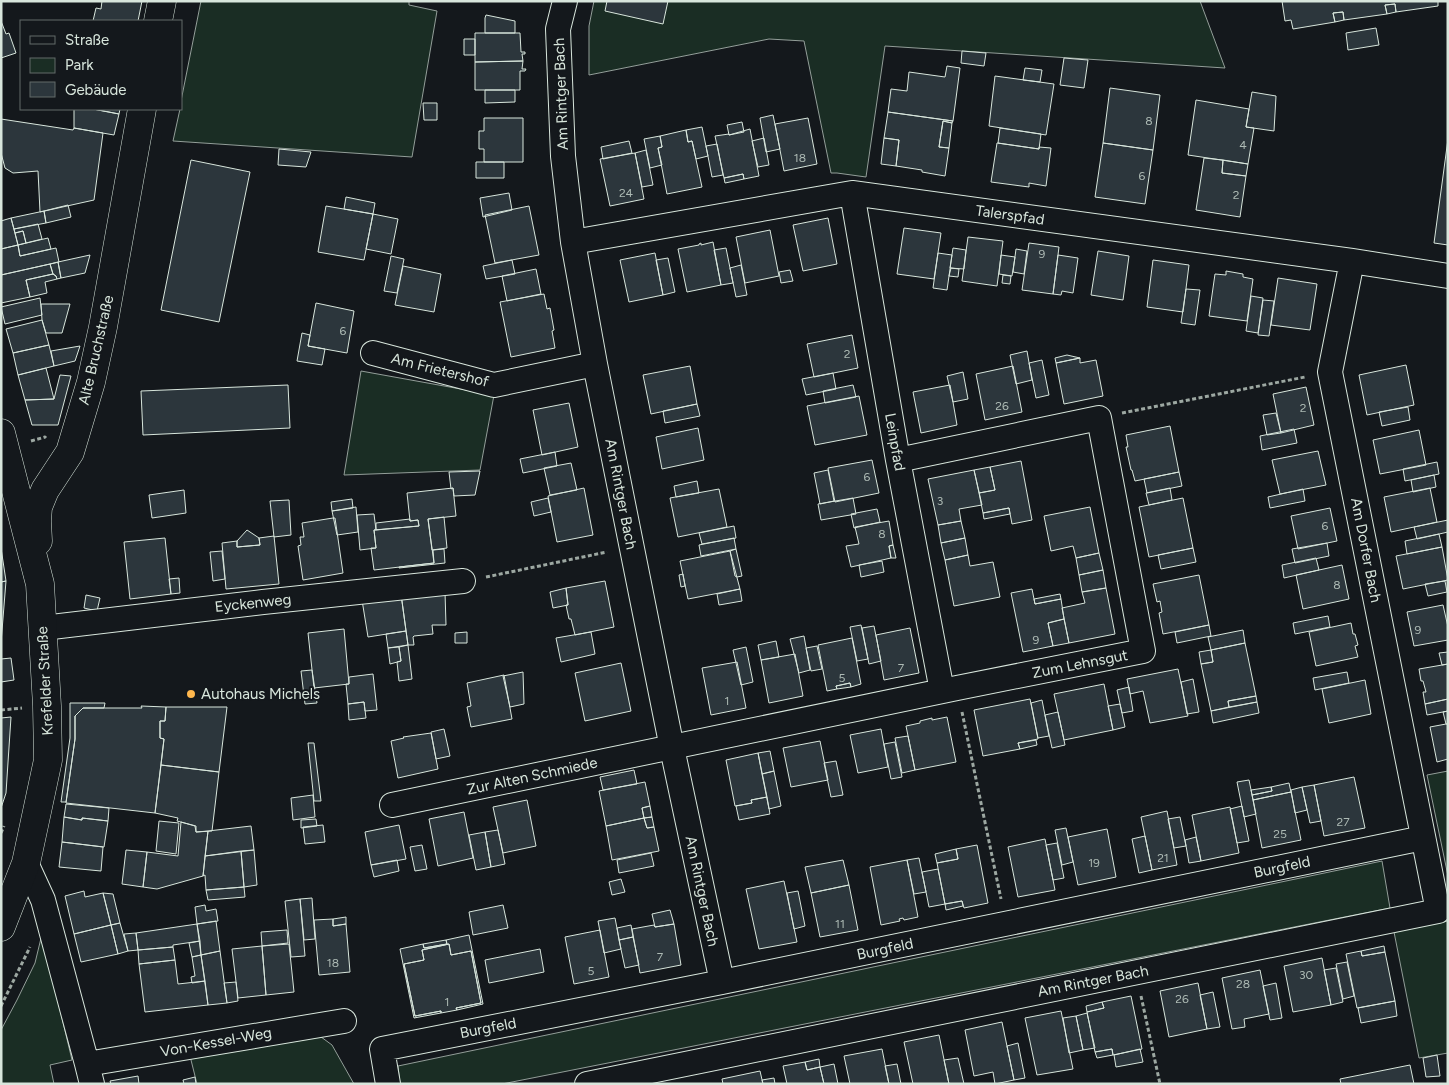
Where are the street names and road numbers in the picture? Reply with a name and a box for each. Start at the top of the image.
street label: Am Rintger Bach [550,37,572,151]
street label: Talerspfad [974,201,1046,229]
street label: Alte Bruchstraße [75,293,117,407]
street label: Am Frietershof [389,349,491,391]
street label: Leinpfad [881,412,909,472]
street label: Am Rintger Bach [601,437,641,551]
street label: Am Dorfer Bach [1347,496,1385,604]
street label: Eyckenweg [214,590,292,616]
street label: Krefelder Straße [33,626,57,736]
street label: Zum Lehnsgut [1031,646,1130,682]
street label: Zur Alten Schmiede [465,753,599,799]
street label: Am Rintger Bach [681,834,723,948]
street label: Burgfeld [1252,852,1312,882]
street label: Burgfeld [855,934,915,964]
street label: Am Rintger Bach [1036,961,1150,1001]
street label: Burgfeld [458,1014,518,1042]
street label: Von-Kessel-Weg [159,1023,273,1061]

